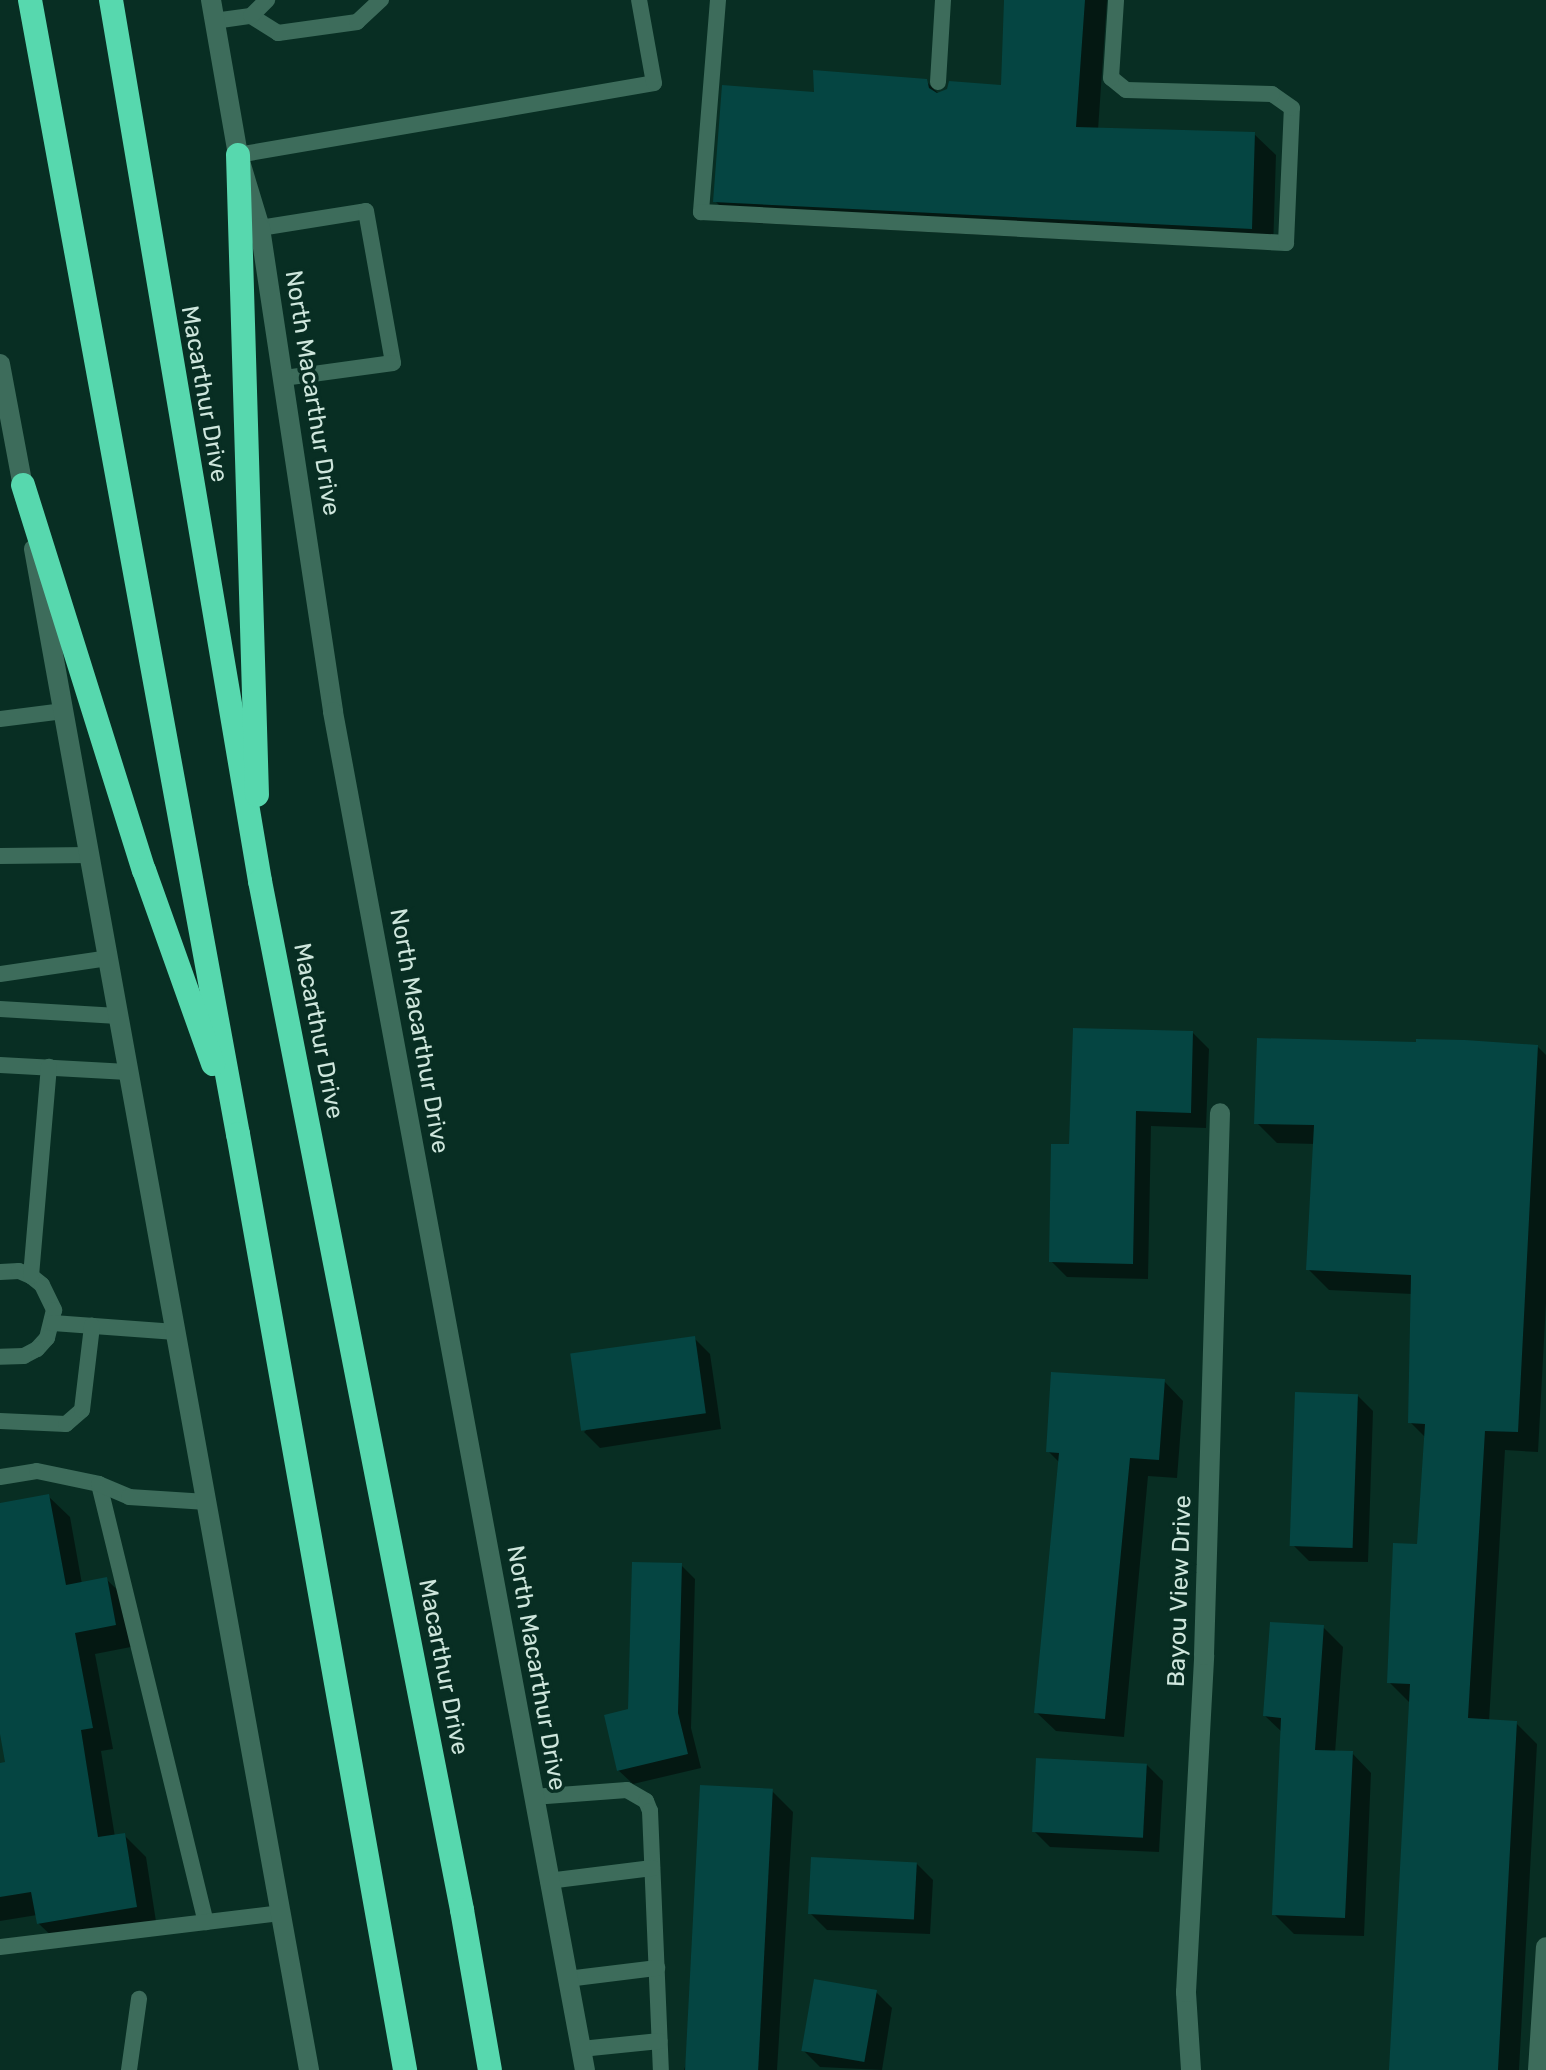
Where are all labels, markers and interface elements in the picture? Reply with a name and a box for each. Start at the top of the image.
street label: North Macarthur Drive [278,268,346,518]
street label: Macarthur Drive [174,303,234,485]
street label: North Macarthur Drive [383,906,455,1156]
street label: Macarthur Drive [287,940,349,1122]
street label: Bayou View Drive [1162,1494,1198,1688]
street label: North Macarthur Drive [500,1543,572,1793]
street label: Macarthur Drive [412,1576,474,1758]

